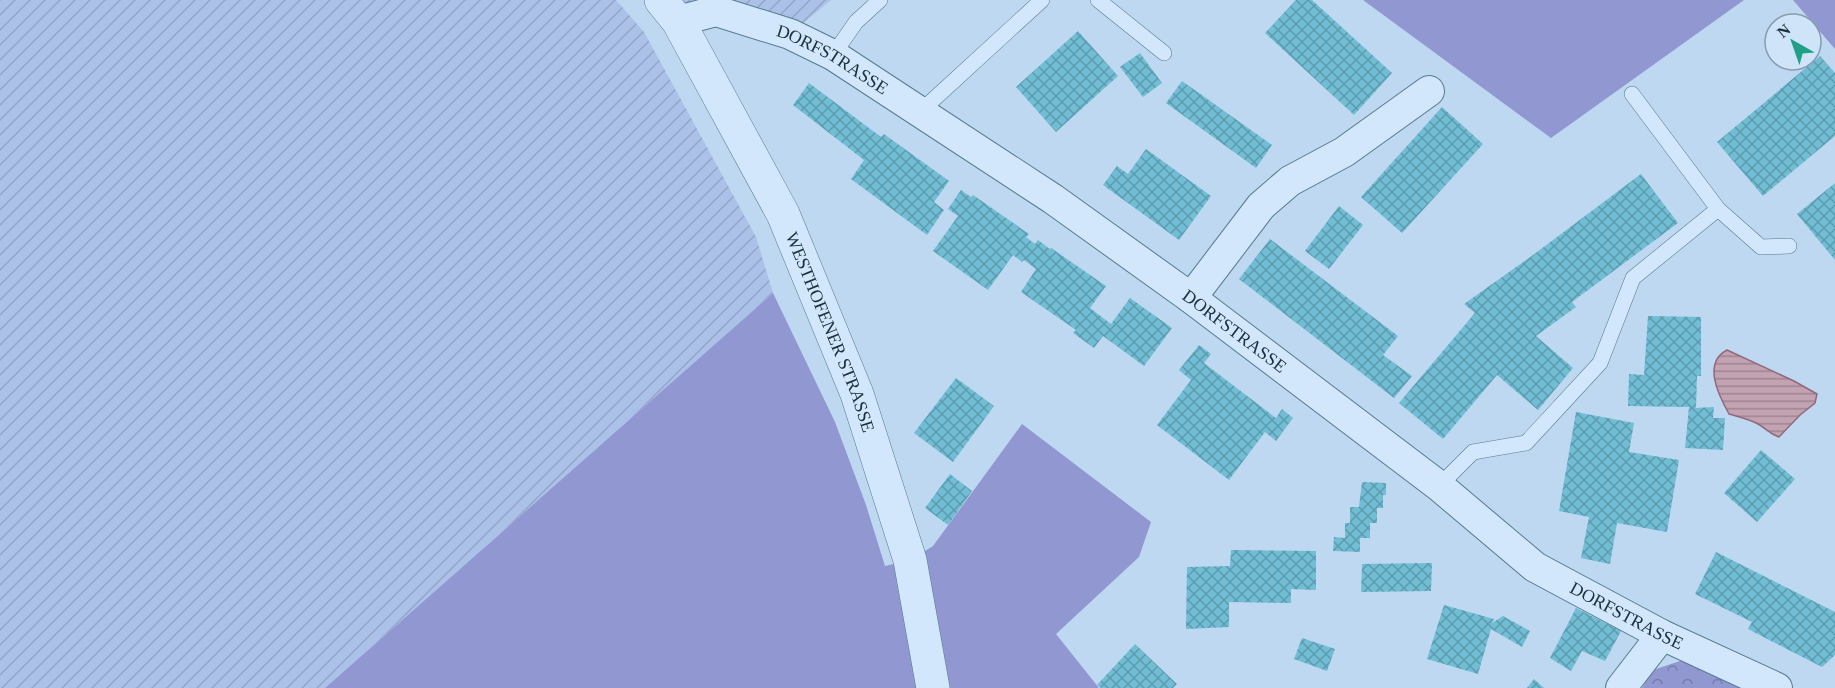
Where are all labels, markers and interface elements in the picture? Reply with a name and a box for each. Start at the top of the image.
north arrow [1763,12,1823,72]
street label: DORFSTRASSE [774,20,892,98]
text: N [1774,20,1794,41]
street label: WESTHOFENER STRASSE [782,229,879,435]
street label: DORFSTRASSE [1179,285,1290,377]
street label: DORFSTRASSE [1567,578,1686,653]

